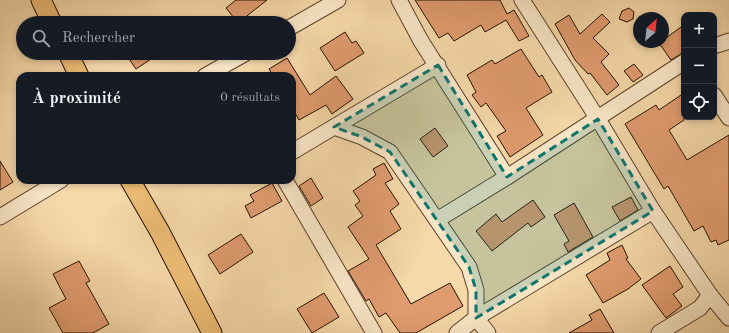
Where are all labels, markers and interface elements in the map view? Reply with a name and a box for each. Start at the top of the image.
north arrow [633,12,669,48]
map controls [681,12,717,120]
button: + [681,12,717,48]
search box [16,16,296,60]
icon: search [30,27,52,49]
text: Rechercher [62,31,135,46]
button: − [681,48,717,84]
button: locate [681,84,717,120]
text: À proximité [32,90,121,107]
text: 0 résultats [220,91,280,104]

